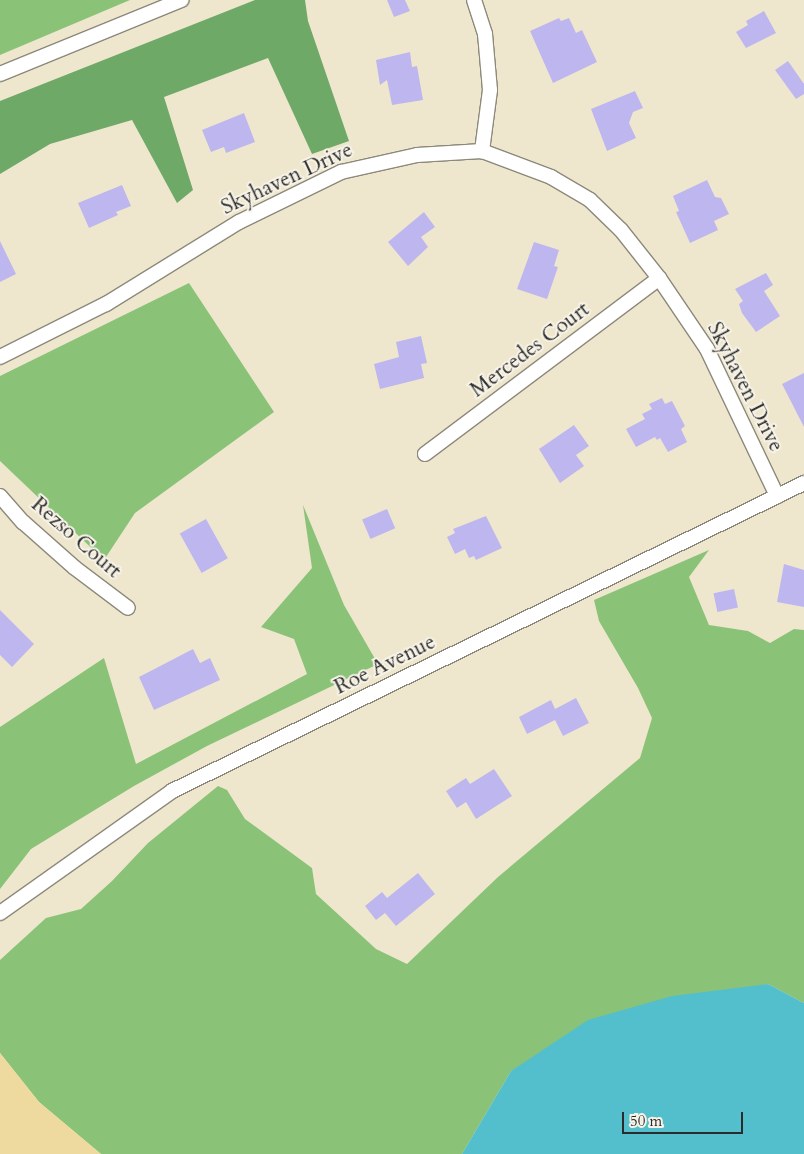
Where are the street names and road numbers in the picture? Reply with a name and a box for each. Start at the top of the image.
street label: Skyhaven Drive [217,138,357,220]
street label: Mercedes Court [465,297,595,403]
street label: Skyhaven Drive [702,318,788,456]
street label: Rezso Court [26,492,126,584]
street label: Roe Avenue [330,630,440,700]

